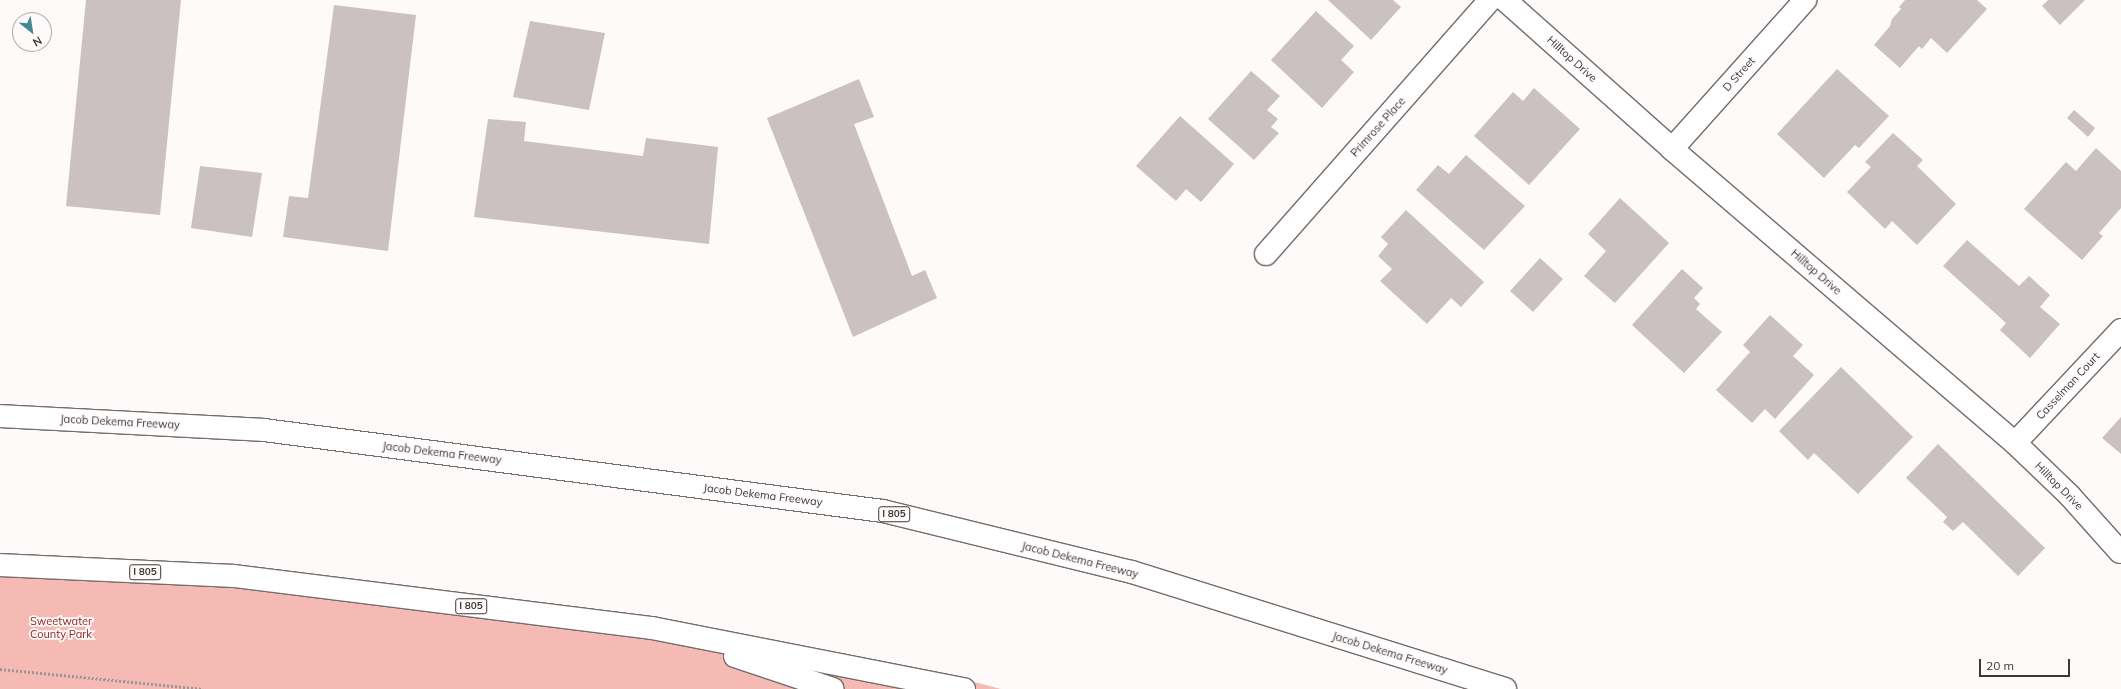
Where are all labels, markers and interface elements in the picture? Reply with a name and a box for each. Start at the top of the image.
north arrow [12,12,52,52]
text: N [30,33,45,50]
street label: Hilltop Drive [1544,33,1600,85]
street label: D Street [1720,54,1758,94]
street label: Primrose Place [1348,95,1408,159]
street label: Hilltop Drive [1788,247,1844,297]
street label: Casselman Court [2034,350,2102,422]
street label: Jacob Dekema Freeway [60,412,180,432]
street label: Jacob Dekema Freeway [382,439,502,467]
street label: Hilltop Drive [2032,459,2086,513]
street label: Jacob Dekema Freeway [703,481,823,509]
road number: I 805 [878,506,910,522]
street label: Jacob Dekema Freeway [1020,539,1140,581]
road number: I 805 [129,564,161,580]
road number: I 805 [455,598,487,614]
park label: Sweetwater County Park [30,615,92,641]
street label: Jacob Dekema Freeway [1331,629,1449,677]
scale bar [1981,651,2072,677]
text: 20 m [1986,658,2014,673]

